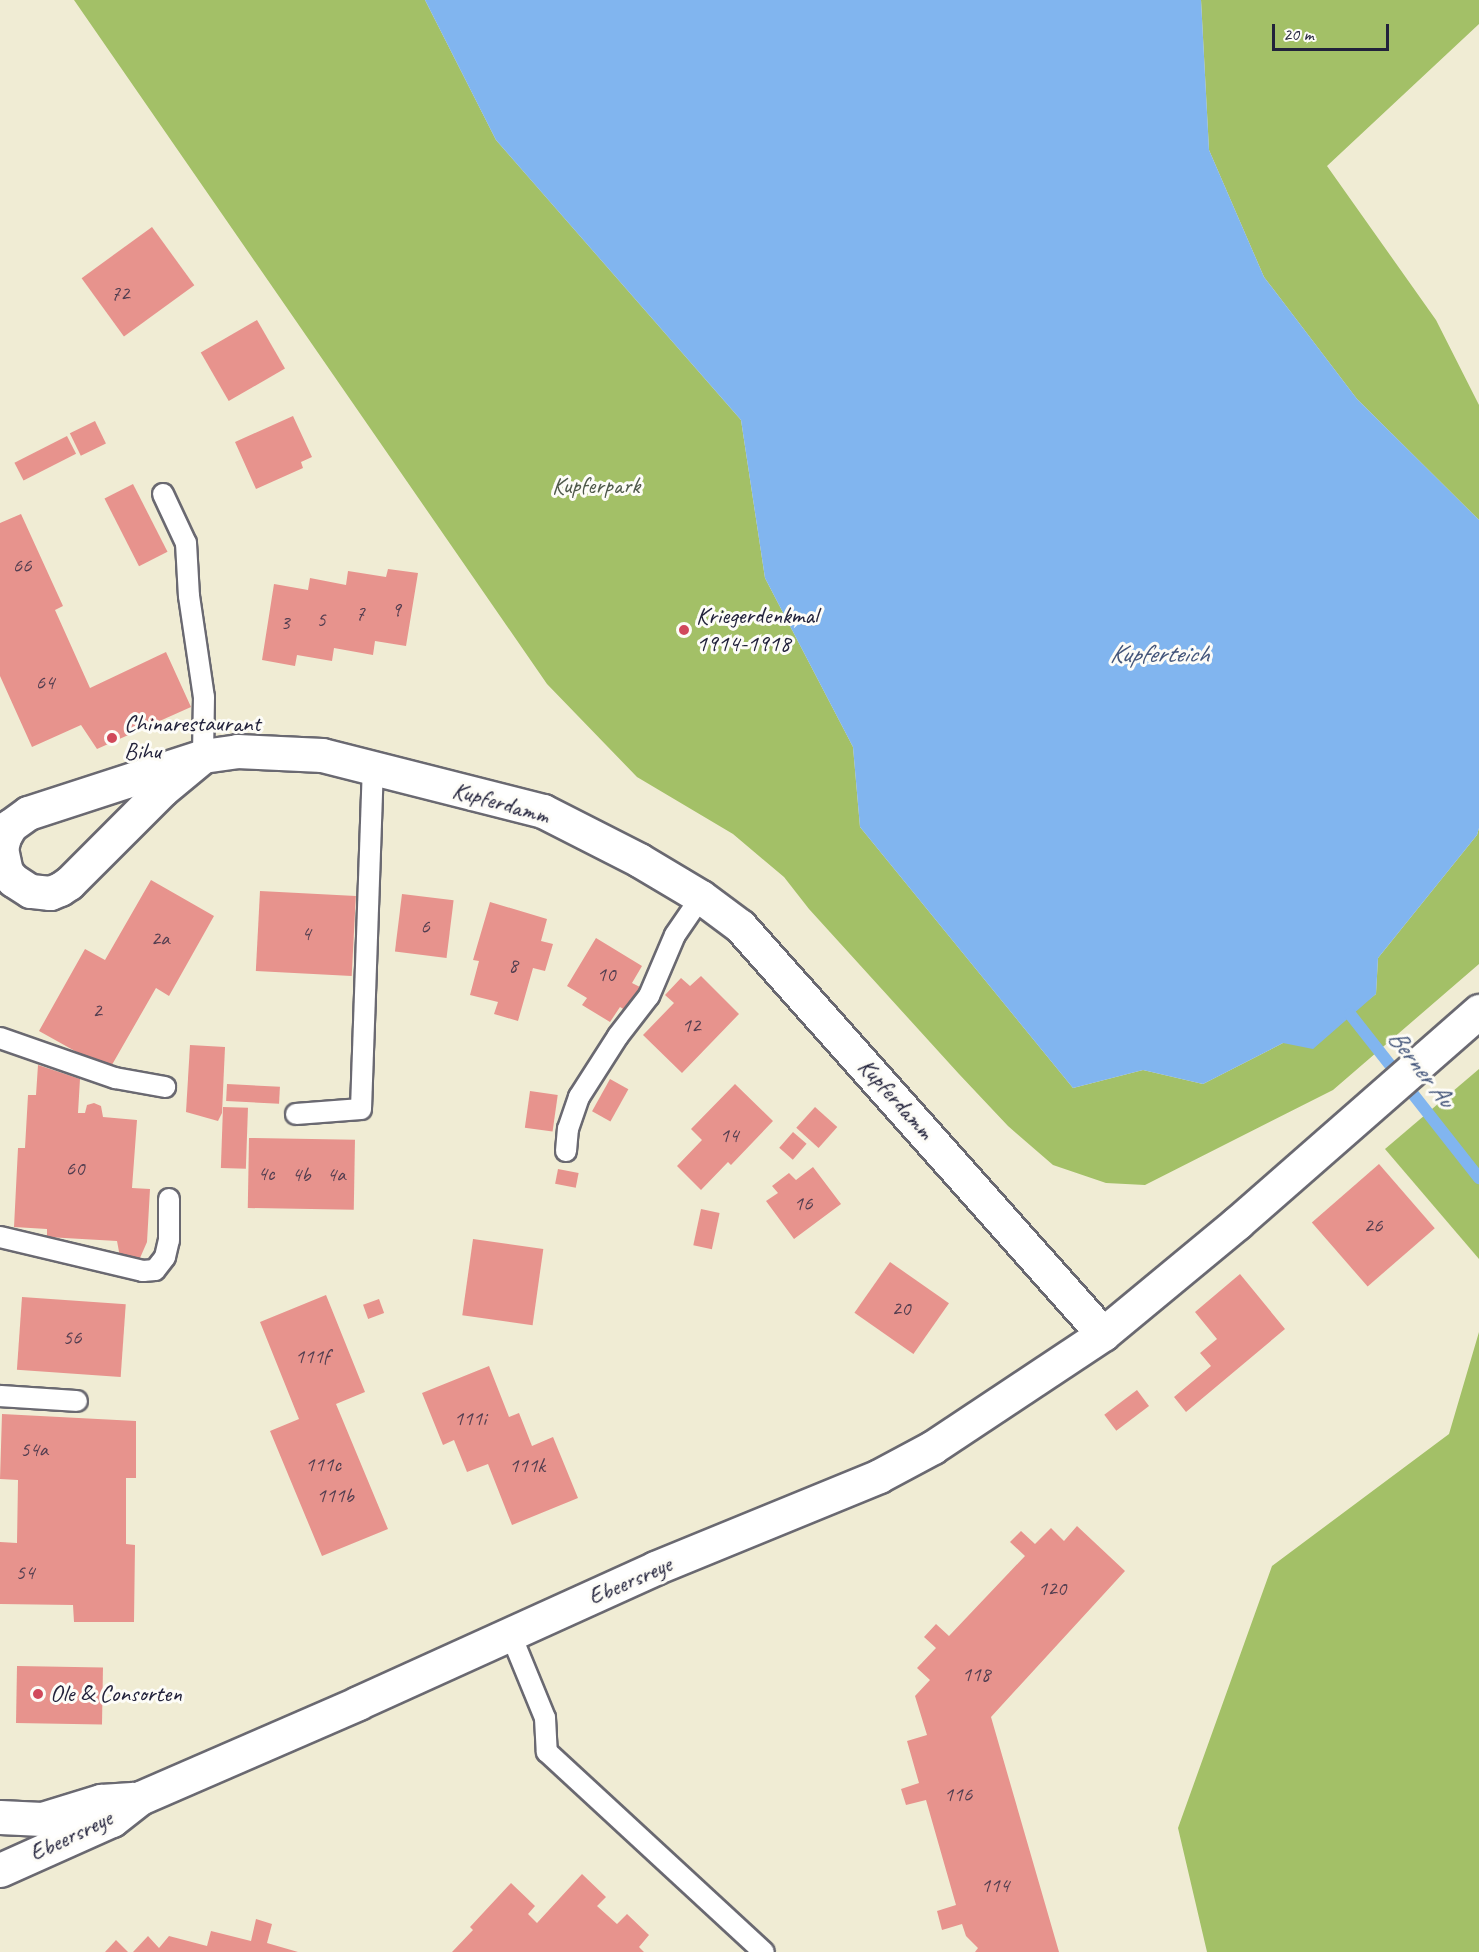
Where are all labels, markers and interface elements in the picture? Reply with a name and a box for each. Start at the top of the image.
scale bar [1275,12,1392,50]
text: 20 m [1283,23,1314,45]
house number: 72 [111,280,129,306]
park label: Kupferpark [552,472,640,500]
house number: 66 [13,552,31,578]
house number: 9 [391,596,401,622]
house number: 7 [355,600,365,626]
place label: Kriegerdenkmal 1914-1918 [696,602,818,658]
house number: 5 [316,606,326,632]
house number: 3 [280,609,290,635]
marker: Kriegerdenkmal 1914-1918 [677,623,691,637]
water label: Kupferteich [1109,638,1209,670]
house number: 64 [36,669,54,695]
place label: Chinarestaurant Bihu [124,710,261,766]
marker: Chinarestaurant Bihu [105,731,119,745]
street label: Kupferdamm [449,775,553,831]
house number: 6 [420,913,430,939]
house number: 4 [301,920,311,946]
house number: 2a [151,925,169,951]
house number: 8 [508,952,518,978]
house number: 10 [597,961,615,987]
house number: 2 [92,997,102,1023]
house number: 12 [682,1012,700,1038]
water label: Berner Au [1381,1023,1461,1113]
street label: Kupferdamm [852,1052,940,1146]
house number: 14 [720,1122,738,1148]
house number: 60 [66,1155,84,1181]
house number: 4c [258,1160,274,1186]
house number: 4b [292,1161,310,1187]
house number: 4a [327,1161,345,1187]
house number: 16 [794,1190,812,1216]
house number: 26 [1364,1212,1382,1238]
house number: 20 [892,1295,910,1321]
house number: 56 [63,1324,81,1350]
house number: 111f [295,1343,329,1369]
house number: 111i [454,1405,486,1431]
house number: 54a [20,1436,48,1462]
house number: 111c [305,1451,341,1477]
house number: 111k [509,1452,545,1478]
house number: 111b [316,1482,354,1508]
street label: Ebeersreye [584,1550,676,1612]
house number: 54 [16,1559,34,1585]
house number: 120 [1038,1575,1066,1601]
house number: 118 [962,1661,990,1687]
place label: Ole & Consorten [50,1680,182,1708]
marker: Ole & Consorten [31,1687,45,1701]
house number: 116 [944,1781,972,1807]
street label: Ebeersreye [25,1804,117,1868]
house number: 114 [981,1872,1009,1898]

